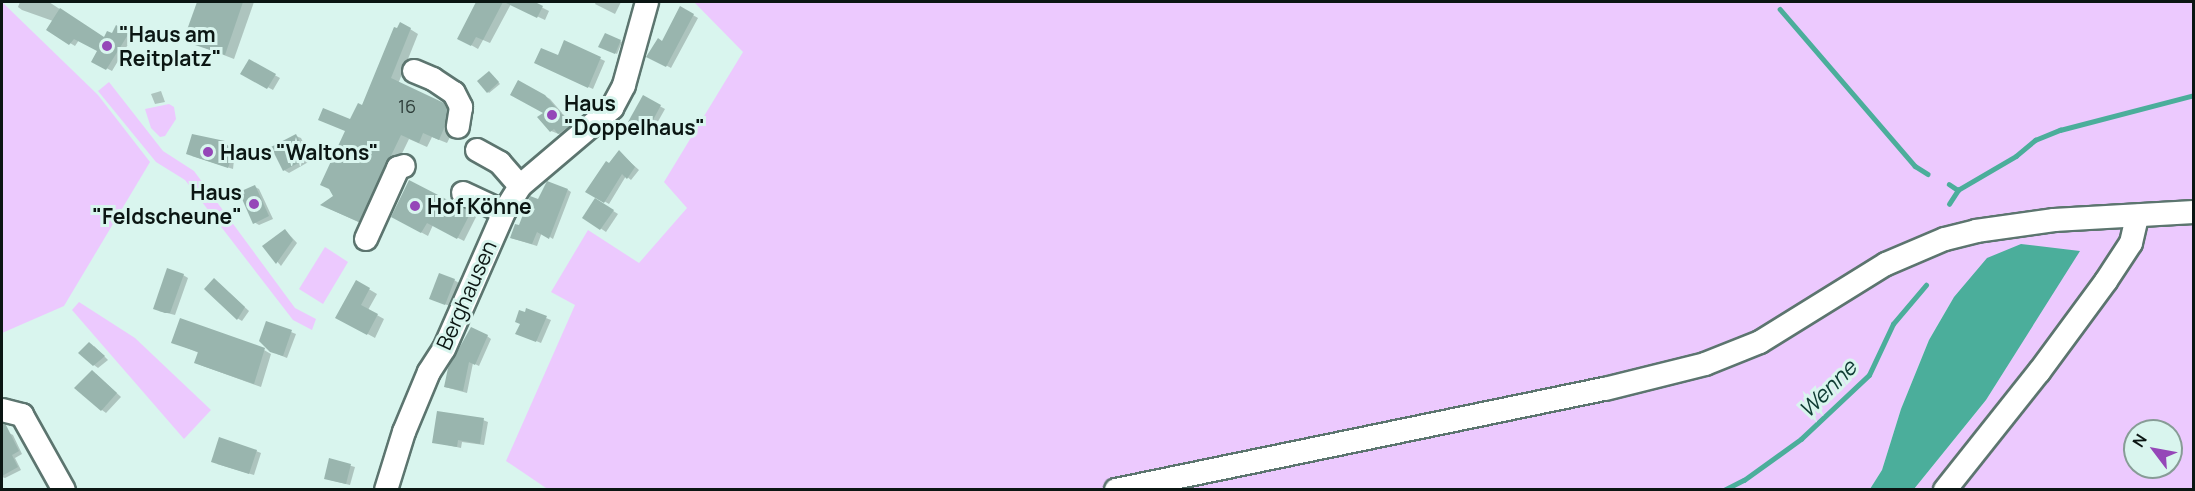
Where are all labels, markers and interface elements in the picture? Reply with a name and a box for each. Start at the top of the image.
place label: "Haus am Reitplatz" [119,21,222,71]
marker: "Haus am Reitplatz" [100,39,114,53]
place label: Haus "Doppelhaus" [564,90,705,140]
house number: 16 [398,95,416,117]
marker: Haus "Doppelhaus" [545,108,559,122]
place label: Haus "Waltons" [220,139,379,165]
marker: Haus "Waltons" [201,145,215,159]
place label: Haus "Feldscheune" [92,179,242,229]
place label: Hof Köhne [427,193,532,219]
marker: Haus "Feldscheune" [247,197,261,211]
marker: Hof Köhne [408,199,422,213]
street label: Berghausen [431,237,501,353]
water label: Wenne [1794,355,1862,423]
north arrow [2123,419,2183,479]
text: N [2127,430,2152,451]

